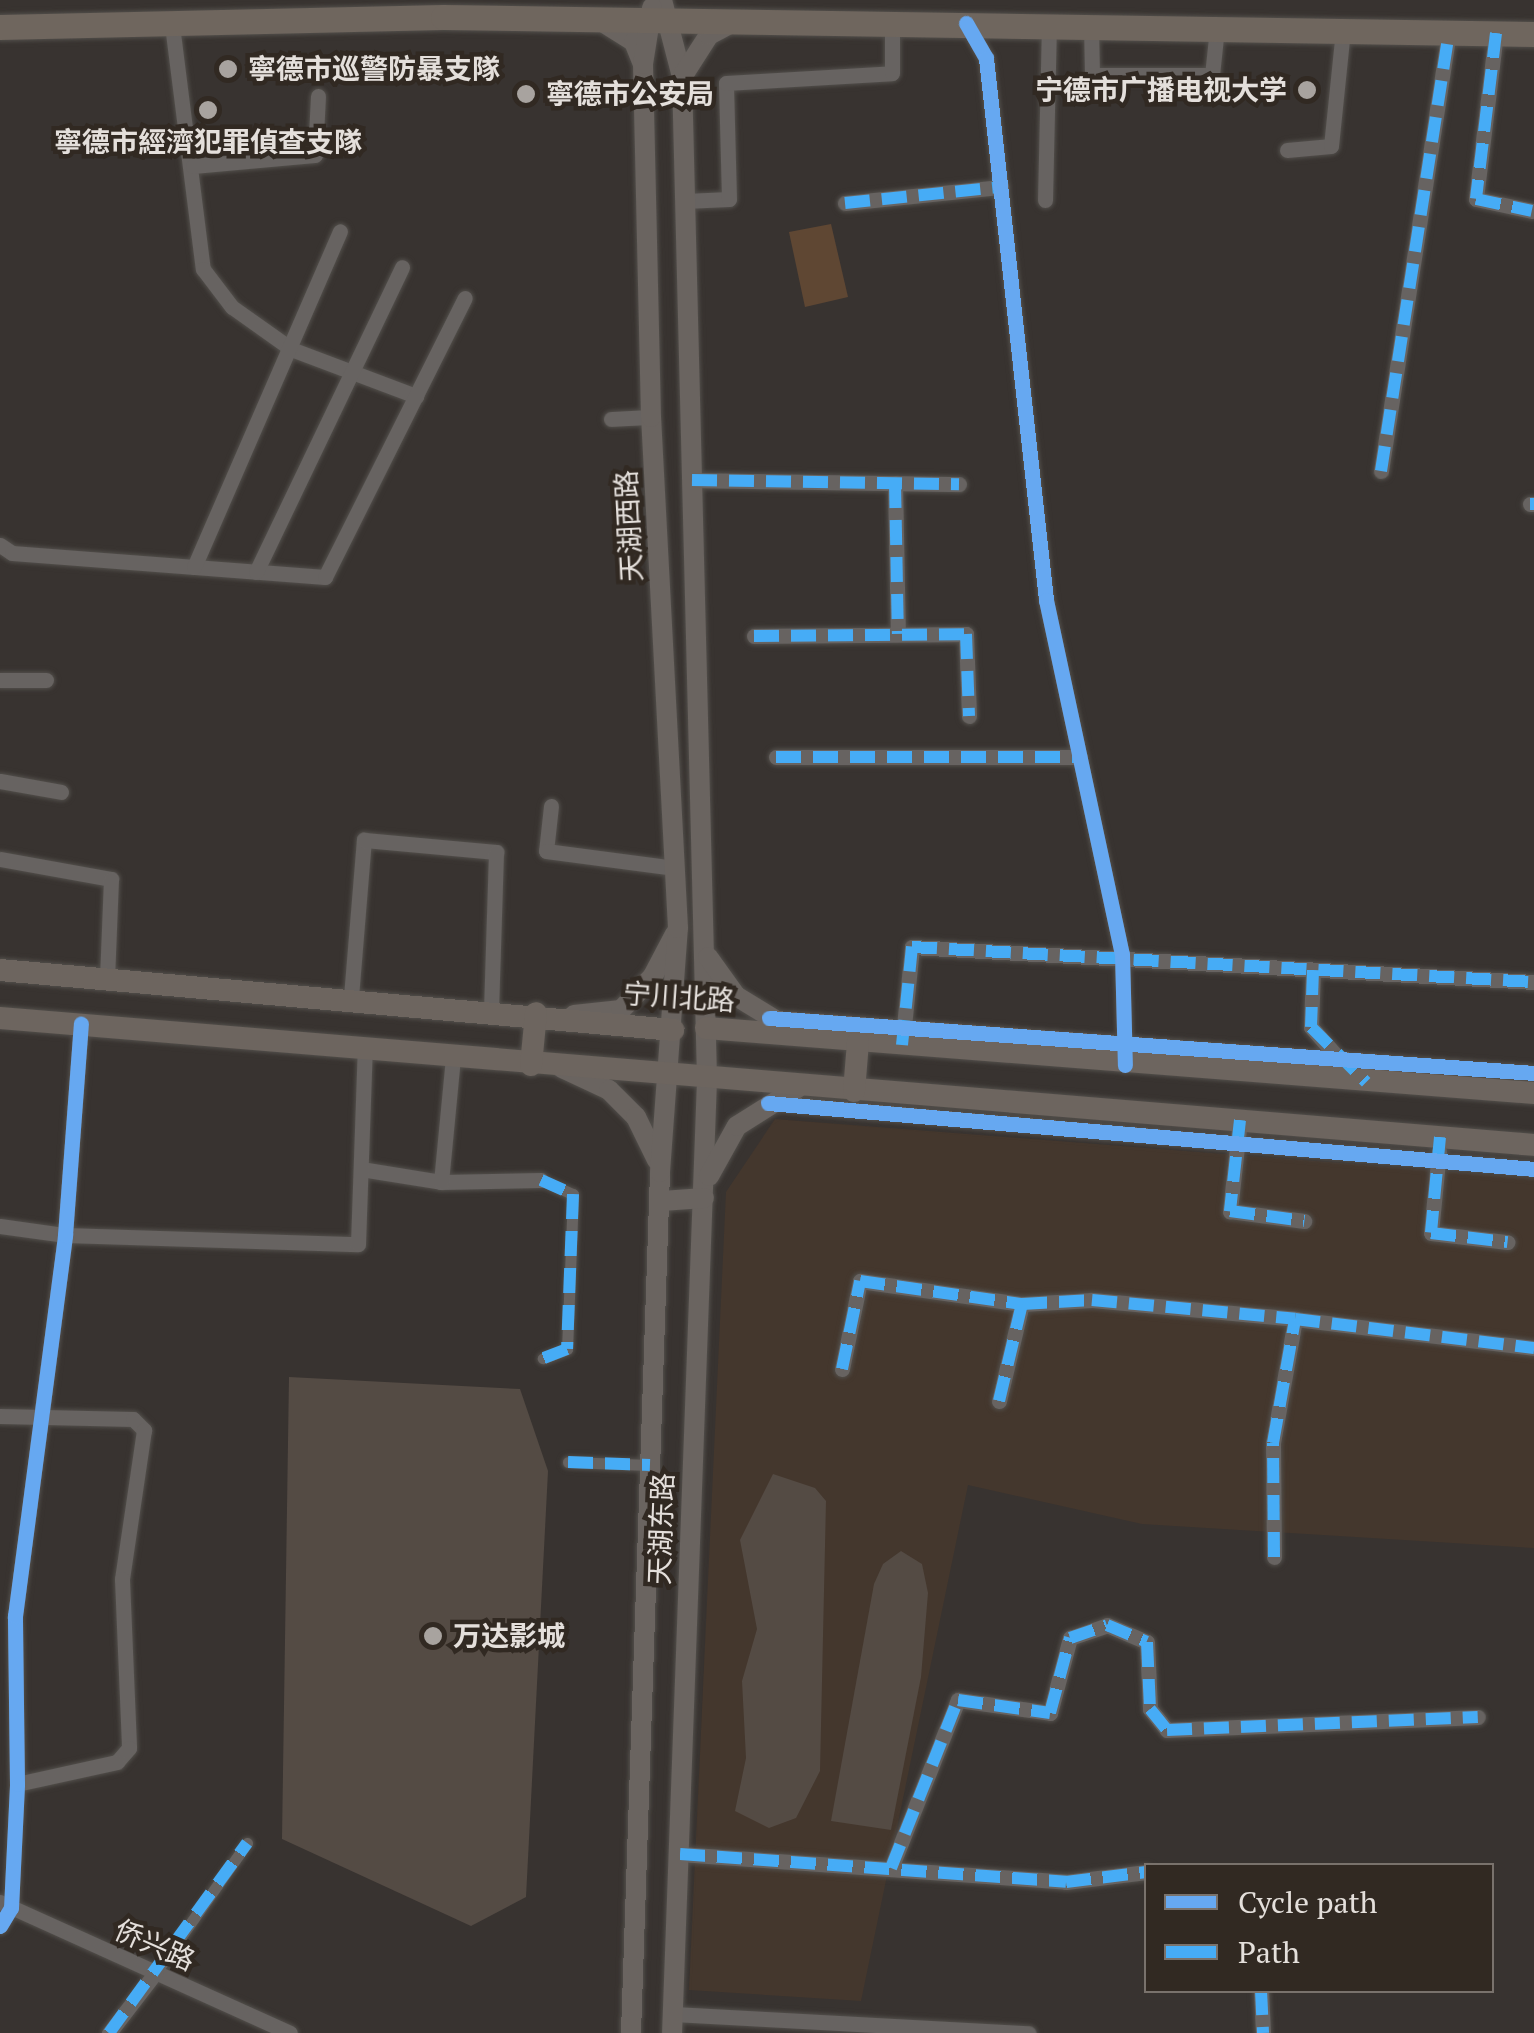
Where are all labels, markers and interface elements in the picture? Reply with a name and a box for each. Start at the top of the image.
place label: 寧德市巡警防暴支隊 [248,52,500,86]
marker: 寧德市巡警防暴支隊 [217,58,239,80]
place label: 宁德市广播电视大学 [1035,73,1287,107]
place label: 寧德市公安局 [546,77,714,111]
marker: 宁德市广播电视大学 [1296,79,1318,101]
marker: 寧德市公安局 [515,83,537,105]
marker: 寧德市經濟犯罪偵查支隊 [197,99,219,121]
place label: 寧德市經濟犯罪偵查支隊 [54,125,362,159]
street label: 天湖西路 [609,469,649,583]
street label: 宁川北路 [622,976,736,1018]
street label: 天湖东路 [642,1472,680,1586]
place label: 万达影城 [453,1619,565,1653]
marker: 万达影城 [422,1625,444,1647]
legend [1144,1863,1494,1993]
text: Cycle path [1238,1882,1377,1922]
street label: 侨兴路 [110,1913,200,1977]
text: Path [1238,1932,1300,1972]

